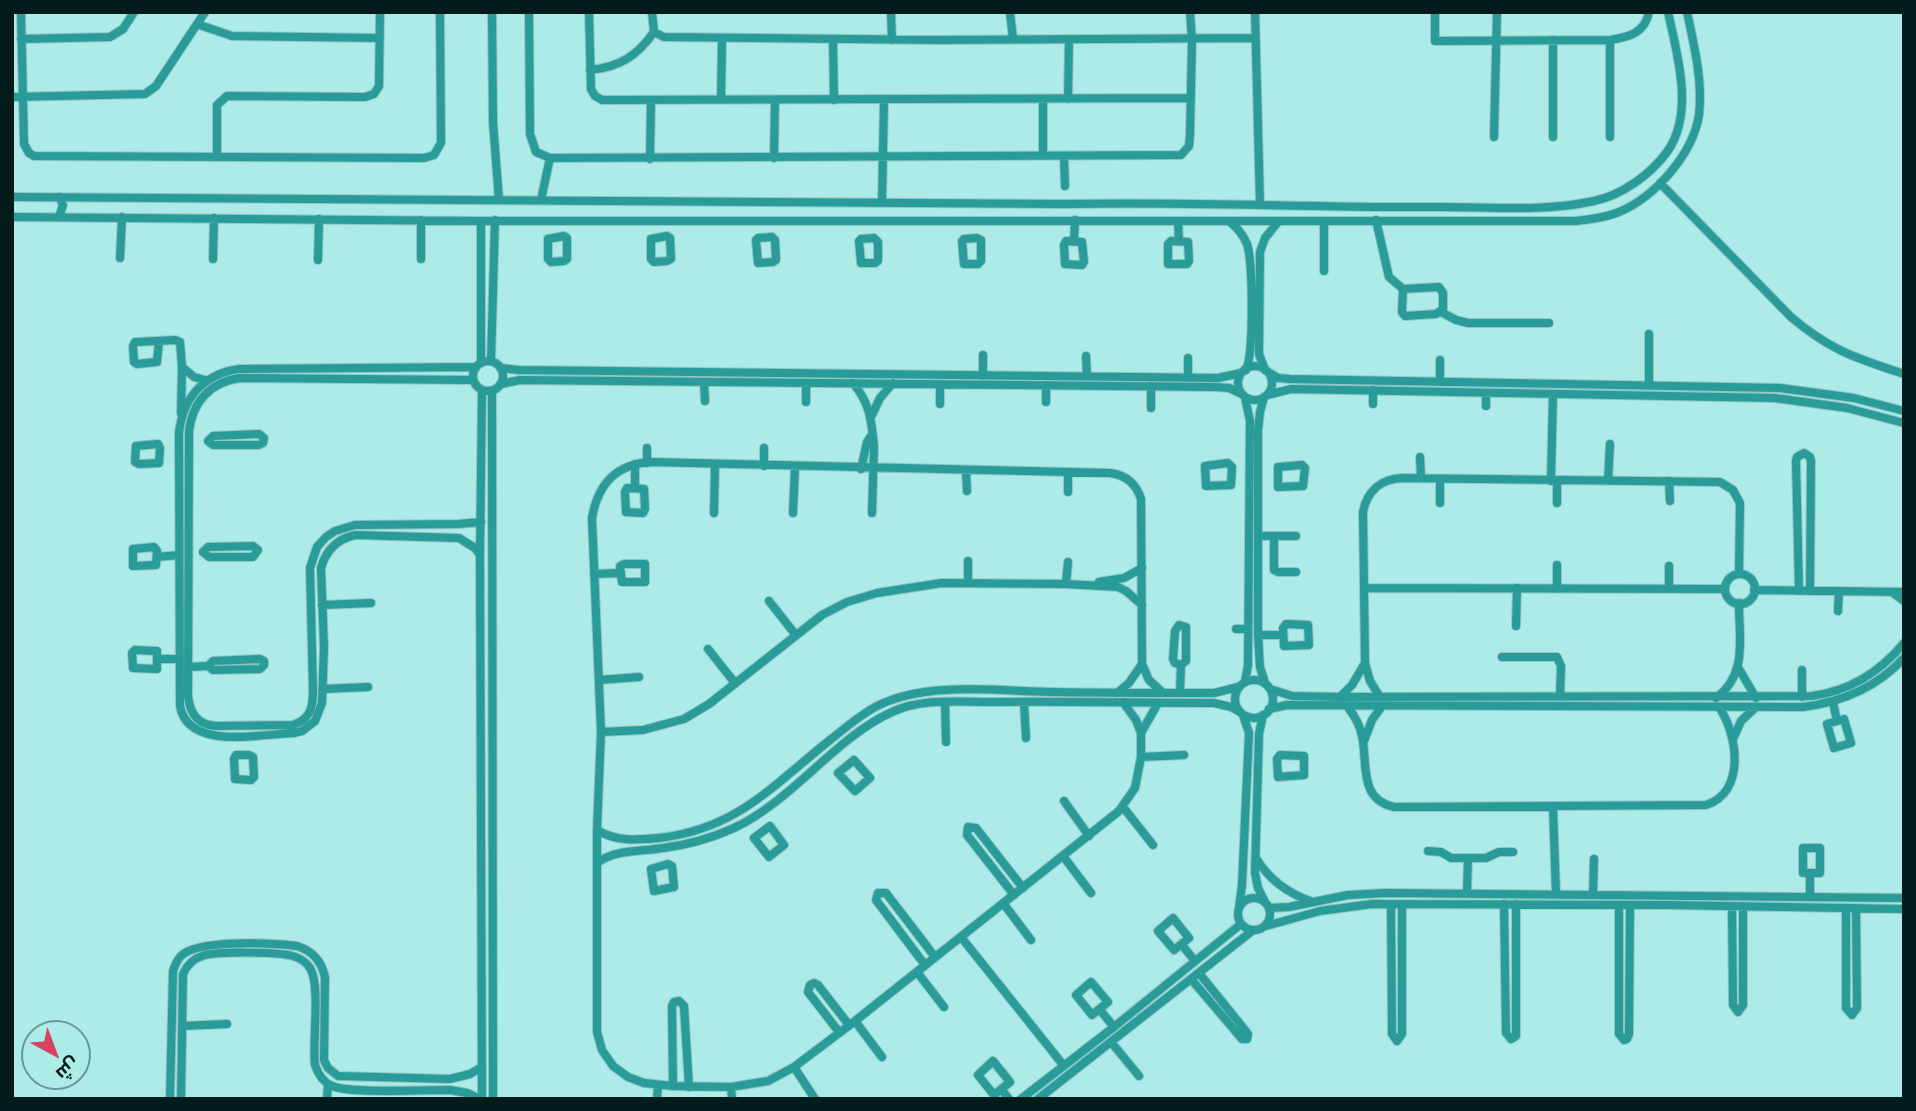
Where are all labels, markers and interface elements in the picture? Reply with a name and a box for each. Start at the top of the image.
north arrow [21,1020,91,1090]
text: ش [47,1048,89,1091]

